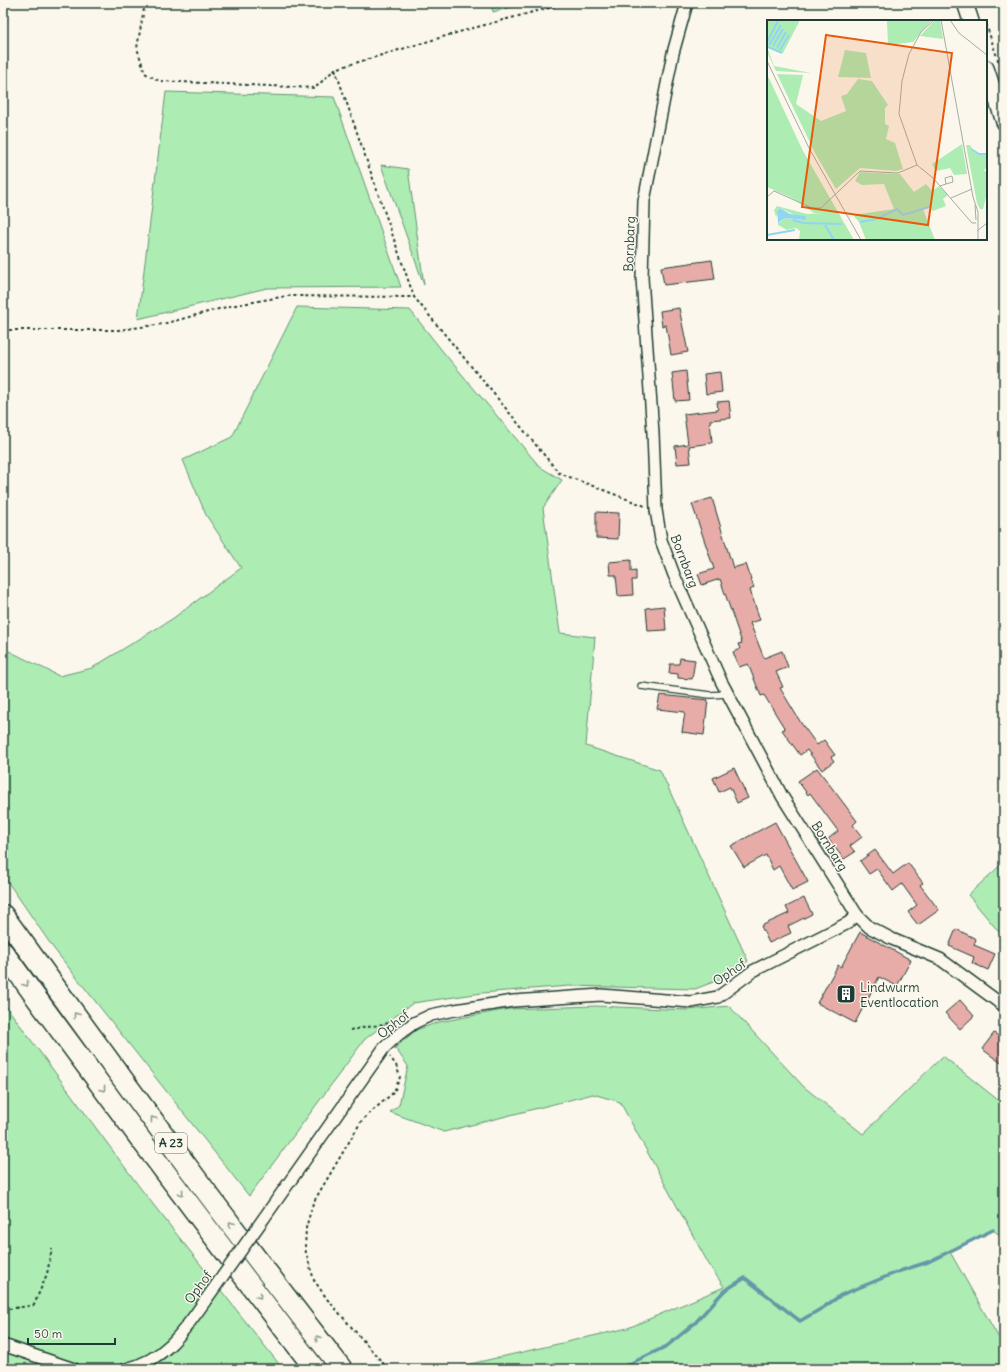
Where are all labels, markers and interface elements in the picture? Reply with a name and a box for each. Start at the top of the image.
inset map [767,20,987,240]
street label: Bornbarg [620,216,639,272]
street label: Bornbarg [667,532,702,590]
street label: Bornbarg [808,818,852,874]
street label: Ophof [709,955,750,990]
one-way arrow [21,979,28,986]
place label: Lindwurm Eventlocation [860,979,939,1011]
building icon: Lindwurm Eventlocation [835,983,857,1005]
street label: Ophof [374,1006,413,1042]
one-way arrow [73,1012,81,1019]
one-way arrow [98,1084,105,1091]
one-way arrow [151,1117,158,1124]
road number: A 23 [155,1133,187,1153]
one-way arrow [176,1188,183,1195]
one-way arrow [229,1221,236,1228]
street label: Ophof [181,1267,216,1307]
one-way arrow [254,1292,261,1299]
scale bar [28,1320,115,1346]
text: 50 m [34,1326,63,1341]
one-way arrow [316,1336,323,1343]

